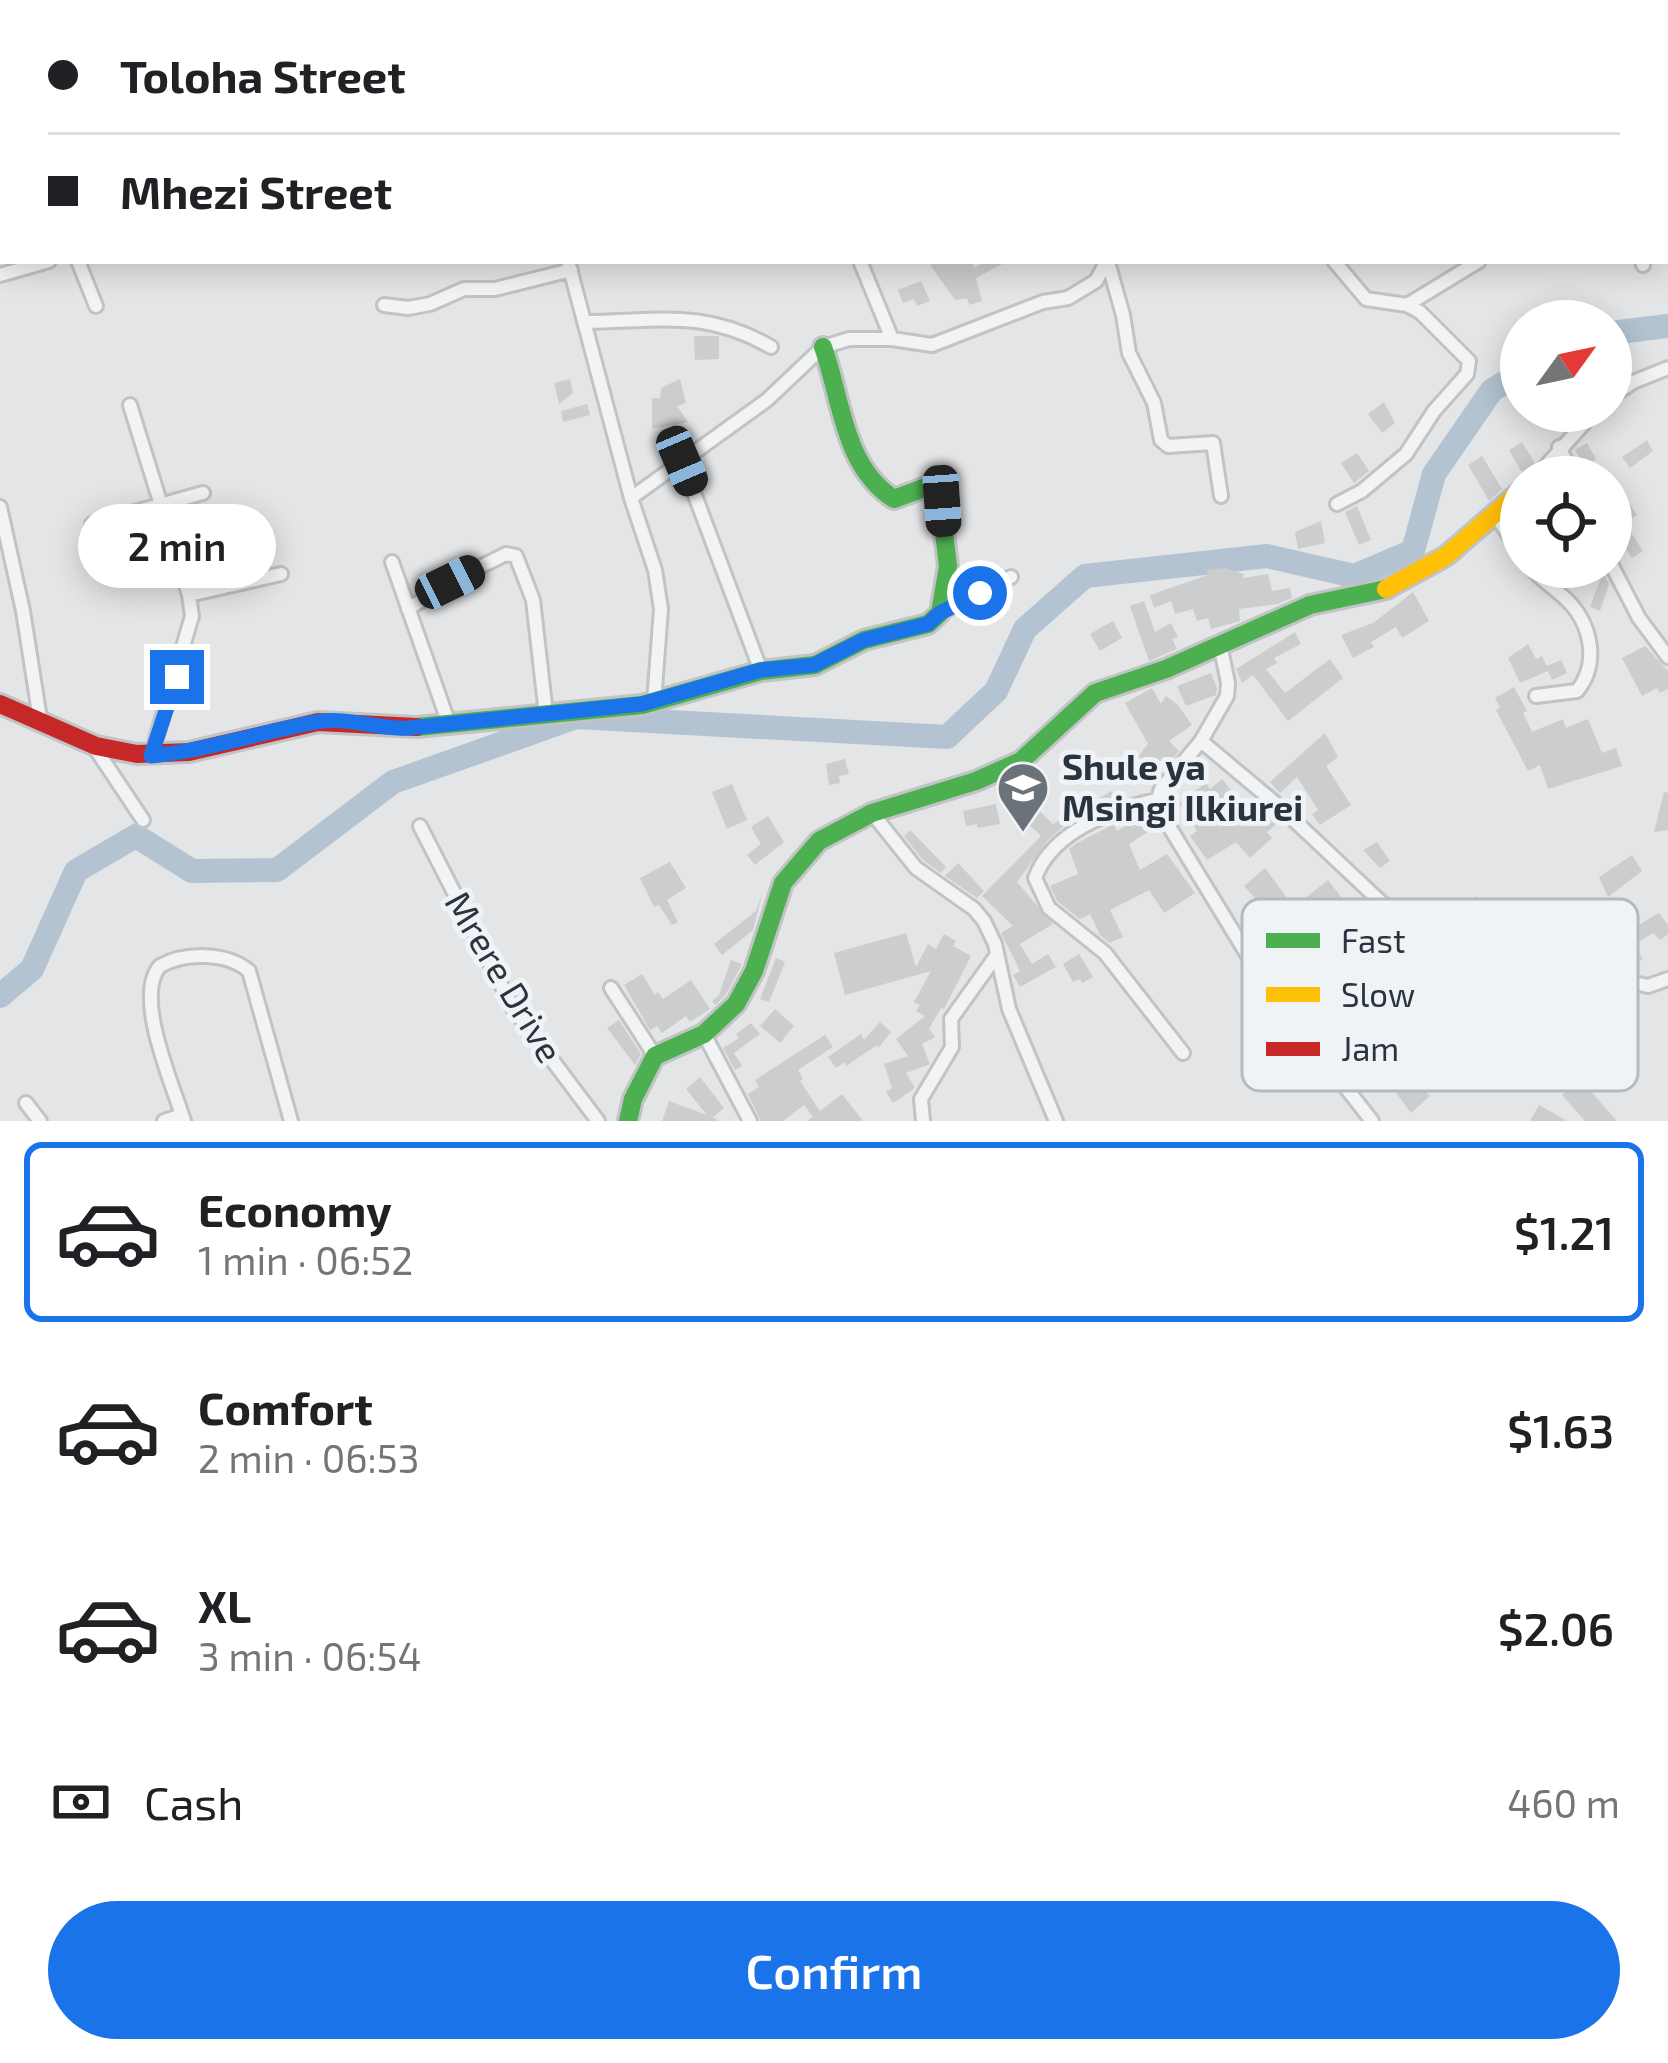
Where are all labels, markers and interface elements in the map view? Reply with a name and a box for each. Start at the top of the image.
text: Toloha Street [120,48,406,102]
text: Mhezi Street [120,164,392,218]
north arrow [1500,300,1632,432]
map controls [1500,300,1632,588]
car [651,421,713,501]
button: locate [1500,456,1632,588]
car [922,464,962,538]
callout: 2 min [78,503,276,587]
text: 2 min [128,522,226,569]
car [410,550,490,614]
route start [953,566,1007,620]
route end [150,650,204,704]
place label: Shule ya Msingi Ilkiurei [1062,744,1303,828]
school or university icon: Shule ya Msingi Ilkiurei [995,760,1051,834]
street label: Mrere Drive [437,883,573,1069]
legend [1242,899,1638,1091]
text: Fast [1341,920,1405,960]
text: Slow [1341,974,1415,1014]
text: Jam [1341,1028,1399,1068]
icon: car [54,1178,162,1286]
text: Economy [198,1182,392,1236]
text: $1.21 [1514,1205,1614,1259]
text: 1 min · 06:52 [198,1236,413,1283]
icon: car [54,1376,162,1484]
text: Comfort [198,1380,373,1434]
text: $1.63 [1507,1403,1614,1457]
text: 2 min · 06:53 [198,1434,419,1481]
icon: car [54,1574,162,1682]
text: XL [198,1578,251,1632]
text: $2.06 [1498,1601,1614,1655]
text: 3 min · 06:54 [198,1632,421,1679]
icon: cash [48,1769,114,1835]
text: Cash [144,1775,243,1829]
text: 460 m [1507,1779,1620,1826]
button: Confirm [48,1901,1620,2039]

